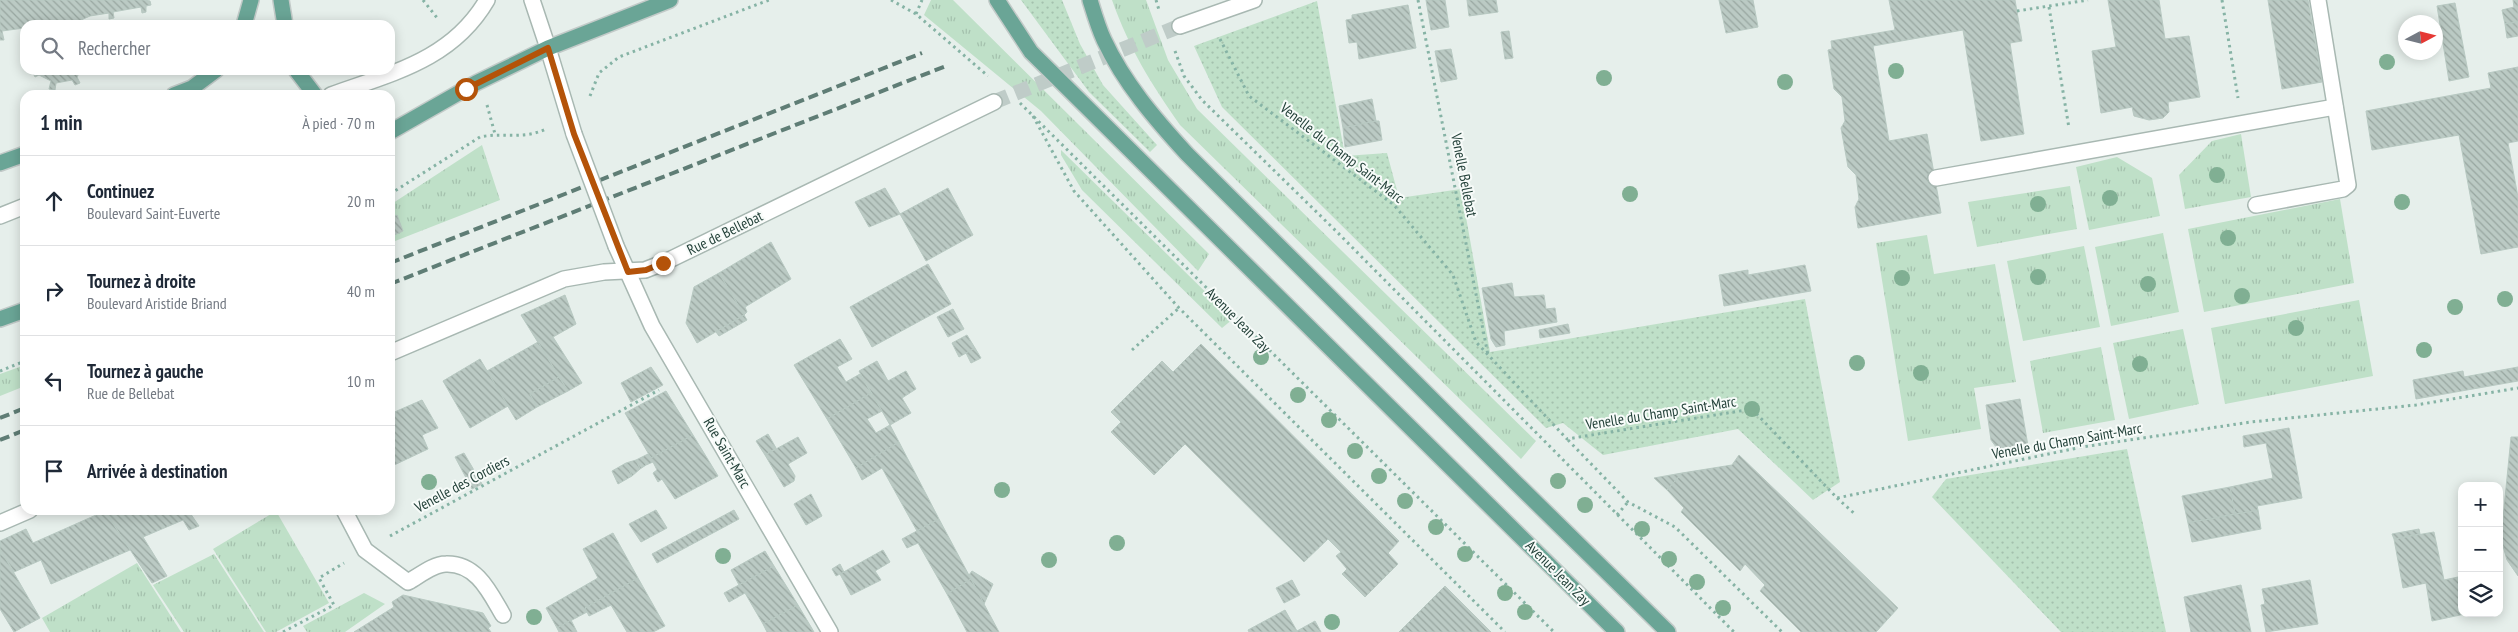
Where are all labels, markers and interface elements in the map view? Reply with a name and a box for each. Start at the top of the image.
north arrow [2398,15,2443,60]
search box [20,20,395,75]
icon: search [38,34,66,62]
text: Rechercher [78,36,150,60]
route start [455,78,478,101]
street label: Venelle du Champ Saint-Marc [1276,98,1409,207]
text: 1 min [40,109,82,136]
text: À pied · 70 m [302,113,375,133]
street label: Venelle Bellebat [1447,131,1482,218]
text: Continuez [87,179,154,203]
icon: ahead [40,187,68,215]
text: 20 m [347,191,375,211]
text: Boulevard Saint-Euverte [87,203,220,223]
street label: Rue de Bellebat [684,206,766,259]
route end [652,252,675,275]
text: Tournez à droite [87,269,196,293]
icon: right [40,277,68,305]
text: 40 m [347,281,375,301]
street label: Avenue Jean Zay [1202,283,1275,356]
text: Boulevard Aristide Briand [87,293,227,313]
text: Tournez à gauche [87,359,204,383]
icon: left [40,367,68,395]
text: 10 m [347,371,375,391]
text: Rue de Bellebat [87,383,175,403]
street label: Venelle du Champ Saint-Marc [1583,391,1738,434]
street label: Rue Saint-Marc [700,414,756,492]
street label: Venelle du Champ Saint-Marc [1989,418,2144,463]
street label: Venelle des Cordiers [410,451,512,517]
icon: arrive [40,457,68,485]
text: Arrivée à destination [87,459,228,483]
map controls [2458,482,2503,617]
button: + [2458,482,2503,527]
button: − [2458,527,2503,572]
street label: Avenue Jean Zay [1522,536,1595,609]
button: layers [2458,572,2503,617]

